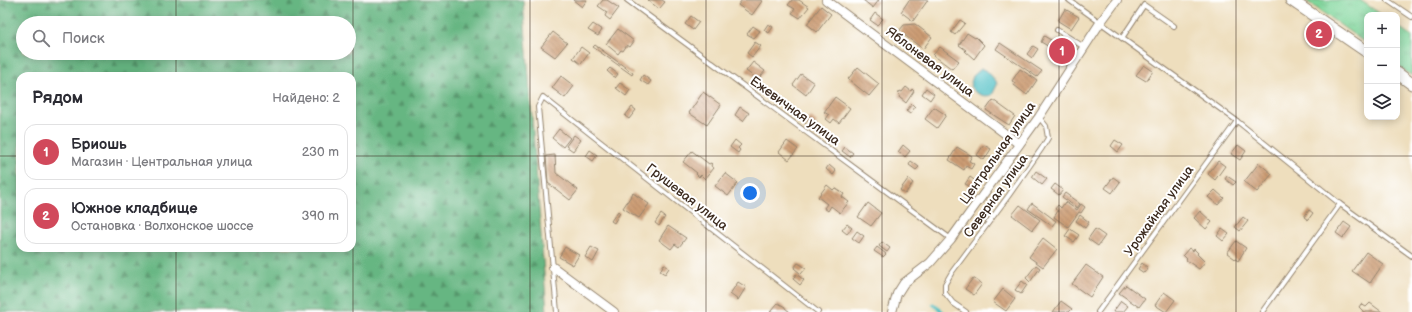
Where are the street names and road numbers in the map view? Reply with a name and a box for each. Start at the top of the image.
street label: Яблоневая улица [883,24,977,101]
street label: Ежевичная улица [747,73,843,149]
street label: Центральная улица [957,99,1039,207]
street label: Северная улица [960,151,1032,241]
street label: Грушевая улица [643,160,731,234]
street label: Урожайная улица [1121,162,1197,259]

